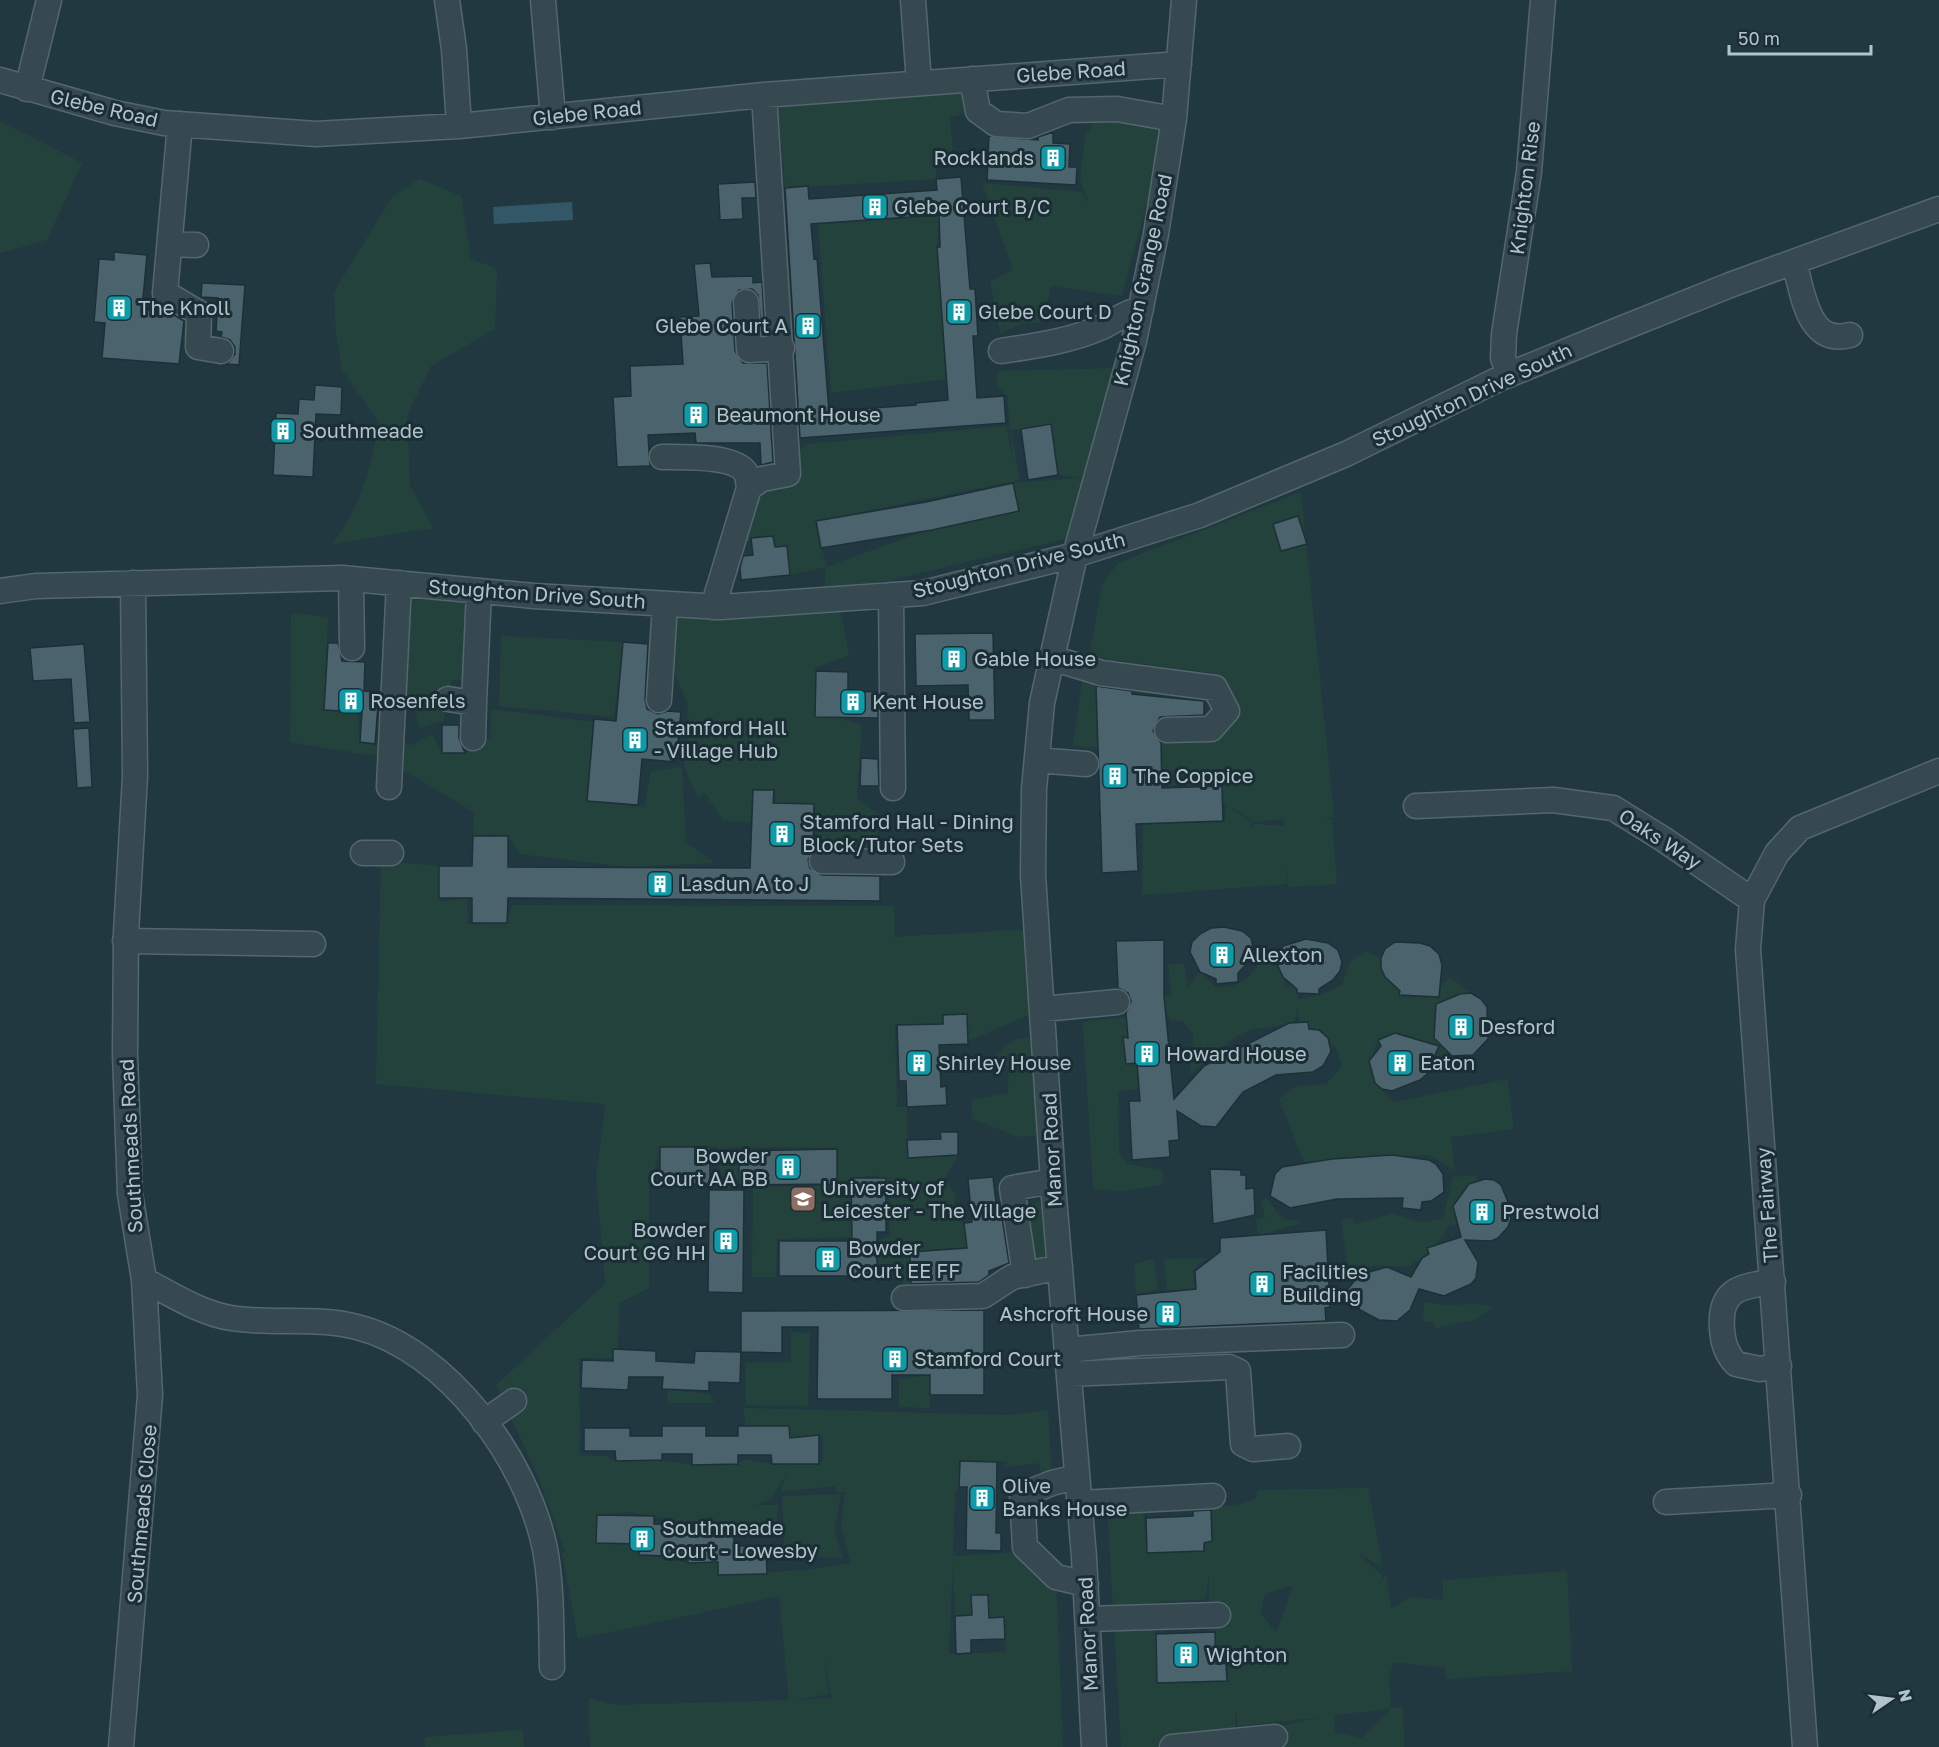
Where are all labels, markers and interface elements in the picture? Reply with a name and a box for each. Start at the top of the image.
scale bar [1729,18,1872,56]
text: 50 m [1738,27,1780,49]
street label: Glebe Road [1015,55,1127,87]
street label: Glebe Road [48,83,160,131]
street label: Glebe Road [531,94,643,130]
street label: Knighton Rise [1504,120,1544,256]
building icon: Rocklands [1038,143,1068,173]
place label: Rocklands [934,145,1034,169]
street label: Knighton Grange Road [1108,171,1176,388]
building icon: Glebe Court B/C [860,192,890,222]
place label: Glebe Court B/C [894,194,1050,218]
building icon: The Knoll [104,293,134,323]
place label: The Knoll [138,295,230,319]
building icon: Glebe Court D [944,297,974,327]
place label: Glebe Court D [978,299,1112,323]
building icon: Glebe Court A [793,311,823,341]
place label: Glebe Court A [655,313,788,337]
street label: Stoughton Drive South [1368,337,1575,451]
building icon: Beaumont House [681,400,711,430]
place label: Beaumont House [716,402,881,426]
building icon: Southmeade [268,416,298,446]
place label: Southmeade [302,418,424,442]
street label: Stoughton Drive South [910,526,1127,602]
street label: Stoughton Drive South [428,573,647,613]
building icon: Gable House [939,644,969,674]
place label: Gable House [974,646,1096,670]
building icon: Rosenfels [336,686,366,716]
building icon: Kent House [838,687,868,717]
place label: Rosenfels [370,688,466,712]
place label: Kent House [872,689,984,713]
place label: Stamford Hall - Village Hub [654,715,787,762]
building icon: Stamford Hall - Village Hub [620,725,650,755]
building icon: The Coppice [1100,761,1130,791]
place label: The Coppice [1134,763,1253,787]
street label: Oaks Way [1615,803,1706,874]
place label: Stamford Hall - Dining Block/Tutor Sets [802,809,1014,856]
building icon: Stamford Hall - Dining Block/Tutor Sets [767,819,797,849]
building icon: Lasdun A to J [645,869,675,899]
place label: Lasdun A to J [680,871,810,895]
building icon: Allexton [1207,940,1237,970]
place label: Allexton [1242,942,1323,966]
building icon: Desford [1446,1012,1476,1042]
place label: Desford [1480,1014,1555,1038]
building icon: Howard House [1132,1039,1162,1069]
place label: Howard House [1166,1041,1307,1065]
building icon: Shirley House [904,1048,934,1078]
building icon: Eaton [1385,1048,1415,1078]
place label: Shirley House [938,1050,1071,1074]
place label: Eaton [1420,1050,1475,1074]
street label: Southmeads Road [113,1058,147,1234]
street label: Manor Road [1036,1092,1066,1208]
place label: Bowder Court AA BB [650,1143,768,1190]
street label: The Fairway [1750,1147,1782,1264]
building icon: Bowder Court AA BB [773,1152,803,1182]
place label: University of Leicester - The Village [822,1175,1036,1222]
school or university icon: University of Leicester - The Village [788,1184,818,1214]
building icon: Prestwold [1467,1197,1497,1227]
place label: Prestwold [1502,1199,1600,1223]
place label: Bowder Court GG HH [584,1217,706,1264]
building icon: Bowder Court GG HH [711,1226,741,1256]
place label: Bowder Court EE FF [848,1235,960,1282]
building icon: Bowder Court EE FF [813,1244,843,1274]
place label: Facilities Building [1282,1259,1368,1306]
building icon: Facilities Building [1247,1269,1277,1299]
building icon: Ashcroft House [1153,1299,1183,1329]
place label: Ashcroft House [1000,1301,1148,1325]
building icon: Stamford Court [880,1344,910,1374]
place label: Stamford Court [914,1346,1061,1370]
street label: Southmeads Close [121,1423,161,1604]
place label: Olive Banks House [1002,1473,1127,1520]
building icon: Olive Banks House [967,1483,997,1513]
place label: Southmeade Court - Lowesby [662,1515,818,1562]
building icon: Southmeade Court - Lowesby [627,1524,657,1554]
street label: Manor Road [1072,1576,1102,1692]
building icon: Wighton [1171,1640,1201,1670]
place label: Wighton [1206,1642,1287,1666]
north arrow [1861,1669,1921,1729]
text: N [1894,1687,1917,1704]

